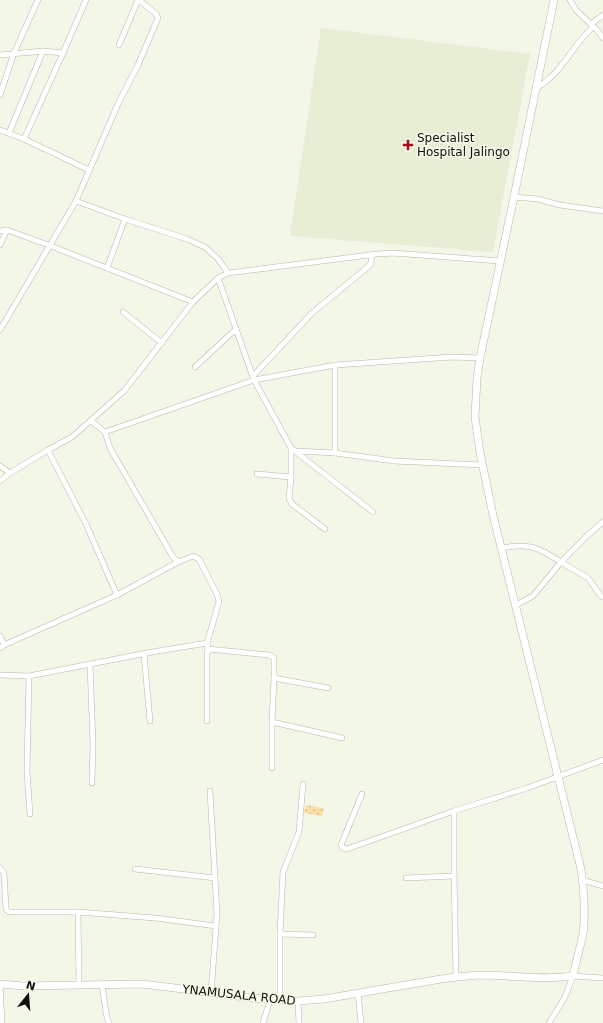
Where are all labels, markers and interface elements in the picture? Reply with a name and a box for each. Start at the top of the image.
place label: Specialist Hospital Jalingo [417,131,510,159]
marker: Specialist Hospital Jalingo [402,139,414,151]
north arrow [8,975,48,1015]
text: N [24,978,37,993]
street label: YNAMUSALA ROAD [181,982,296,1008]

